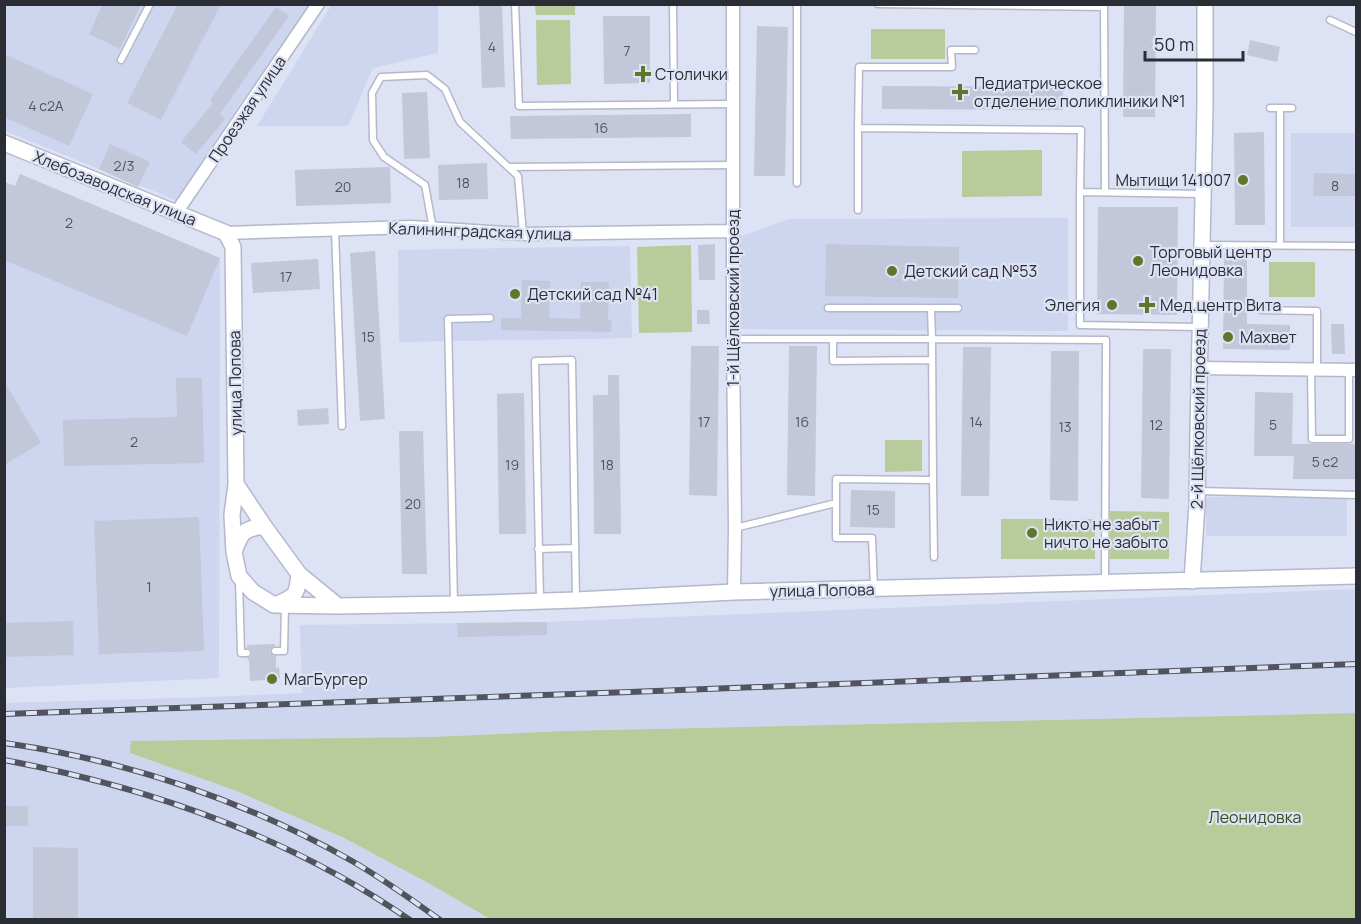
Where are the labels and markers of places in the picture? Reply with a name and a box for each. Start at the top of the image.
place label: Столички [655,63,728,85]
marker: Столички [636,67,650,81]
place label: Педиатрическое отделение поликлиники №1 [974,72,1186,112]
marker: Педиатрическое отделение поликлиники №1 [951,83,969,101]
place label: Мытищи 141007 [1116,169,1231,191]
marker: Мытищи 141007 [1236,173,1250,187]
place label: Торговый центр Леонидовка [1150,241,1272,281]
marker: Торговый центр Леонидовка [1131,254,1145,268]
place label: Детский сад №53 [904,260,1037,282]
marker: Детский сад №53 [885,264,899,278]
place label: Детский сад №41 [527,283,658,305]
marker: Детский сад №41 [508,287,522,301]
place label: Элегия [1045,294,1100,316]
place label: Мед.центр Вита [1160,294,1281,316]
marker: Мед.центр Вита [1138,296,1156,314]
marker: Элегия [1105,298,1119,312]
place label: Махвет [1240,326,1297,348]
marker: Махвет [1221,330,1235,344]
place label: Никто не забыт ничто не забыто [1044,513,1168,553]
marker: Никто не забыт ничто не забыто [1025,526,1039,540]
place label: МагБургер [284,668,368,690]
marker: МагБургер [265,672,279,686]

